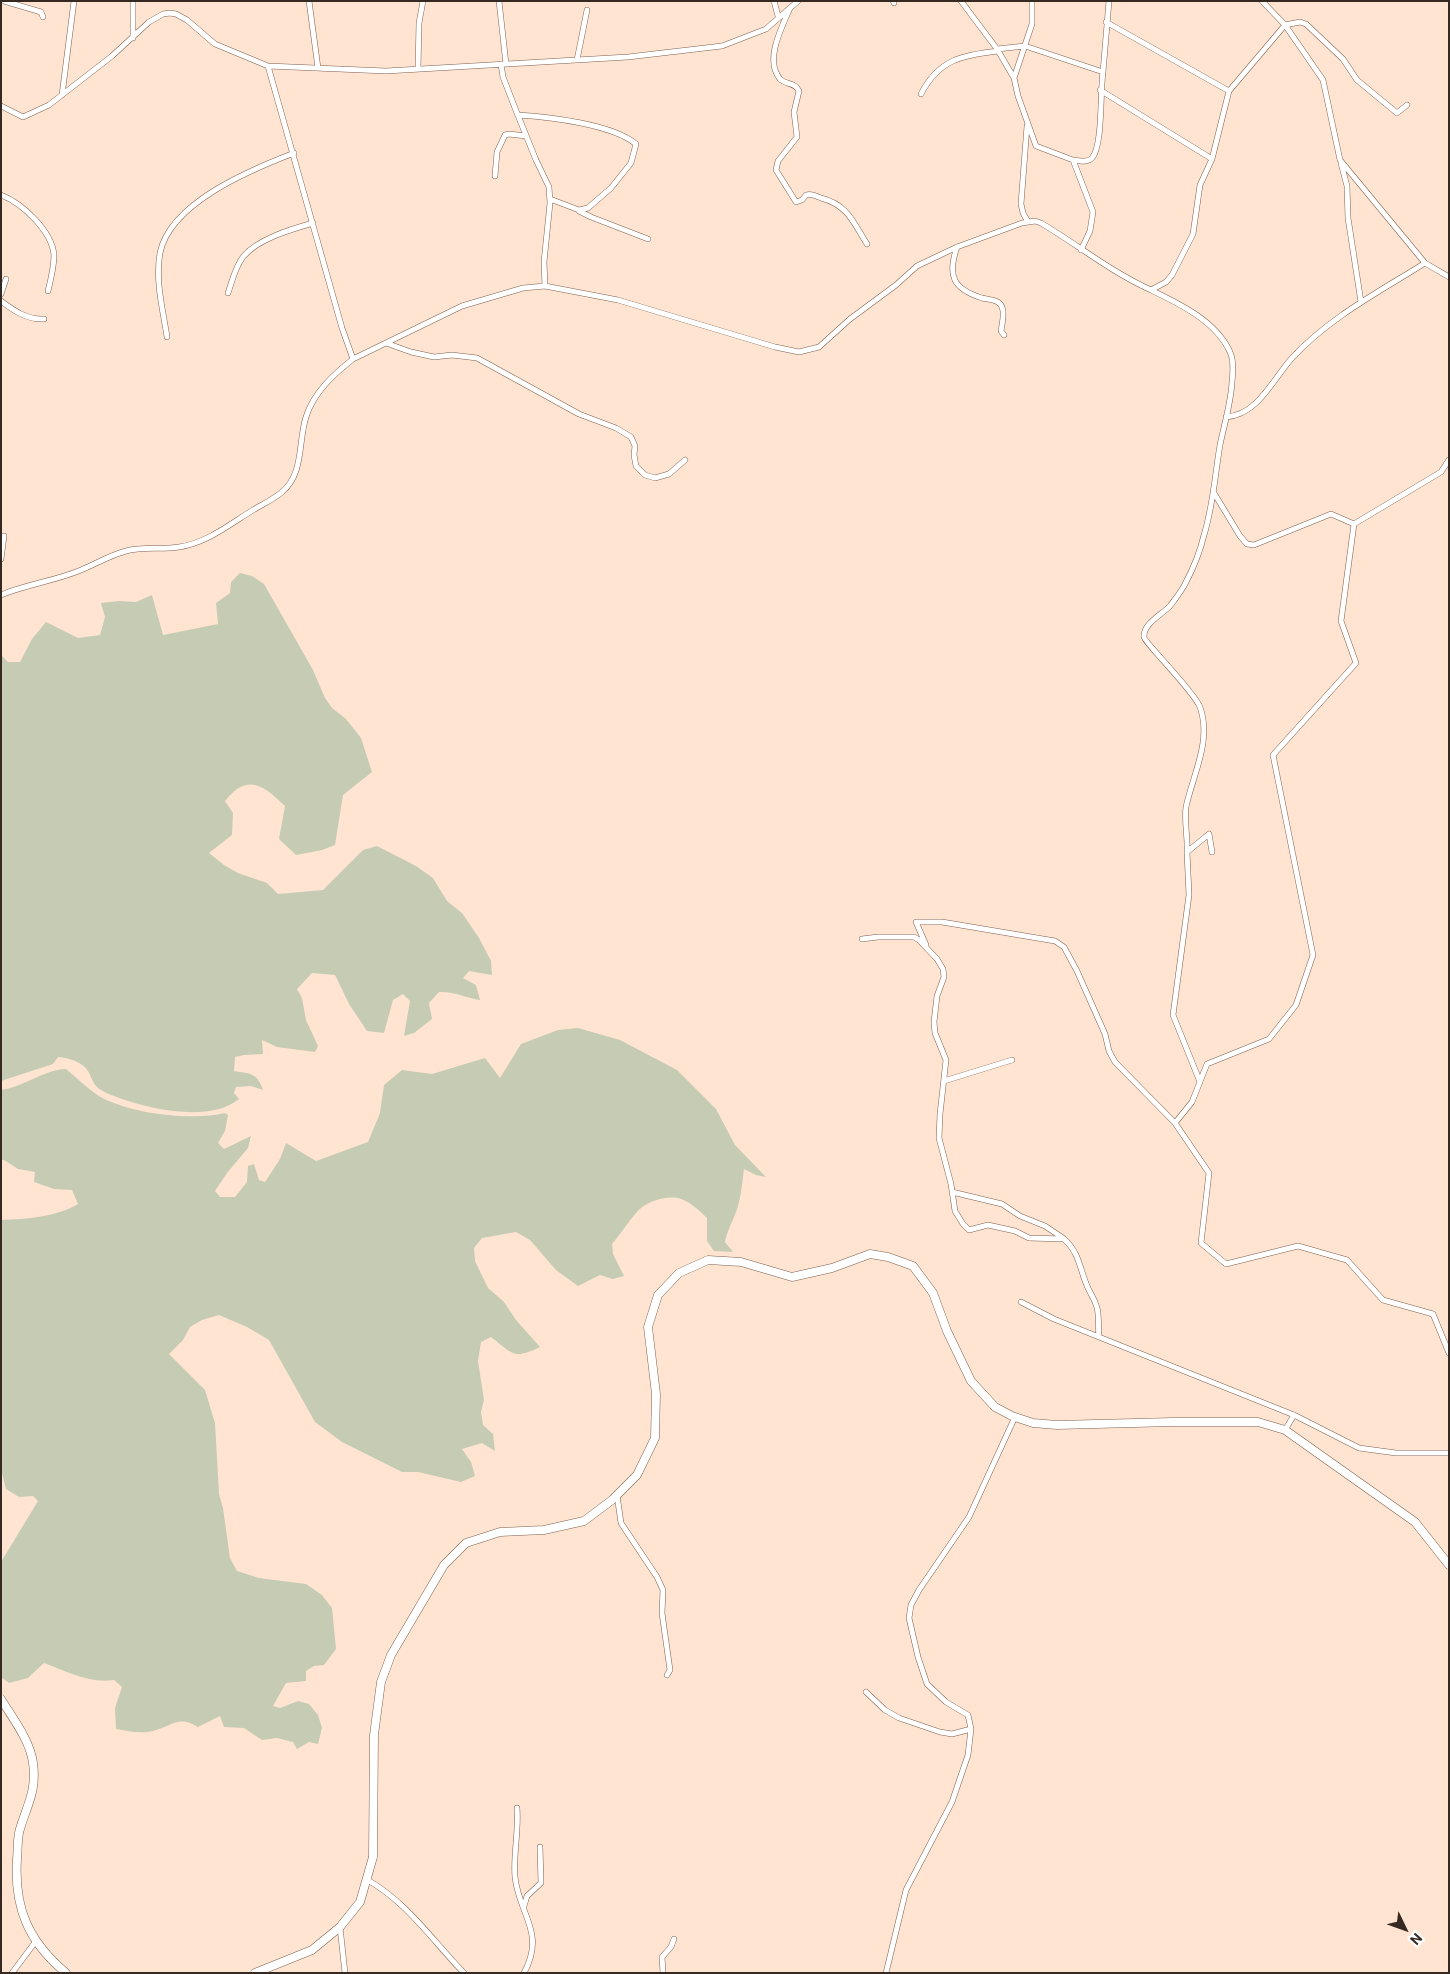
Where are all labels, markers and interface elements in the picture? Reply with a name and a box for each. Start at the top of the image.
north arrow [1380,1904,1430,1954]
text: N [1407,1930,1425,1948]

